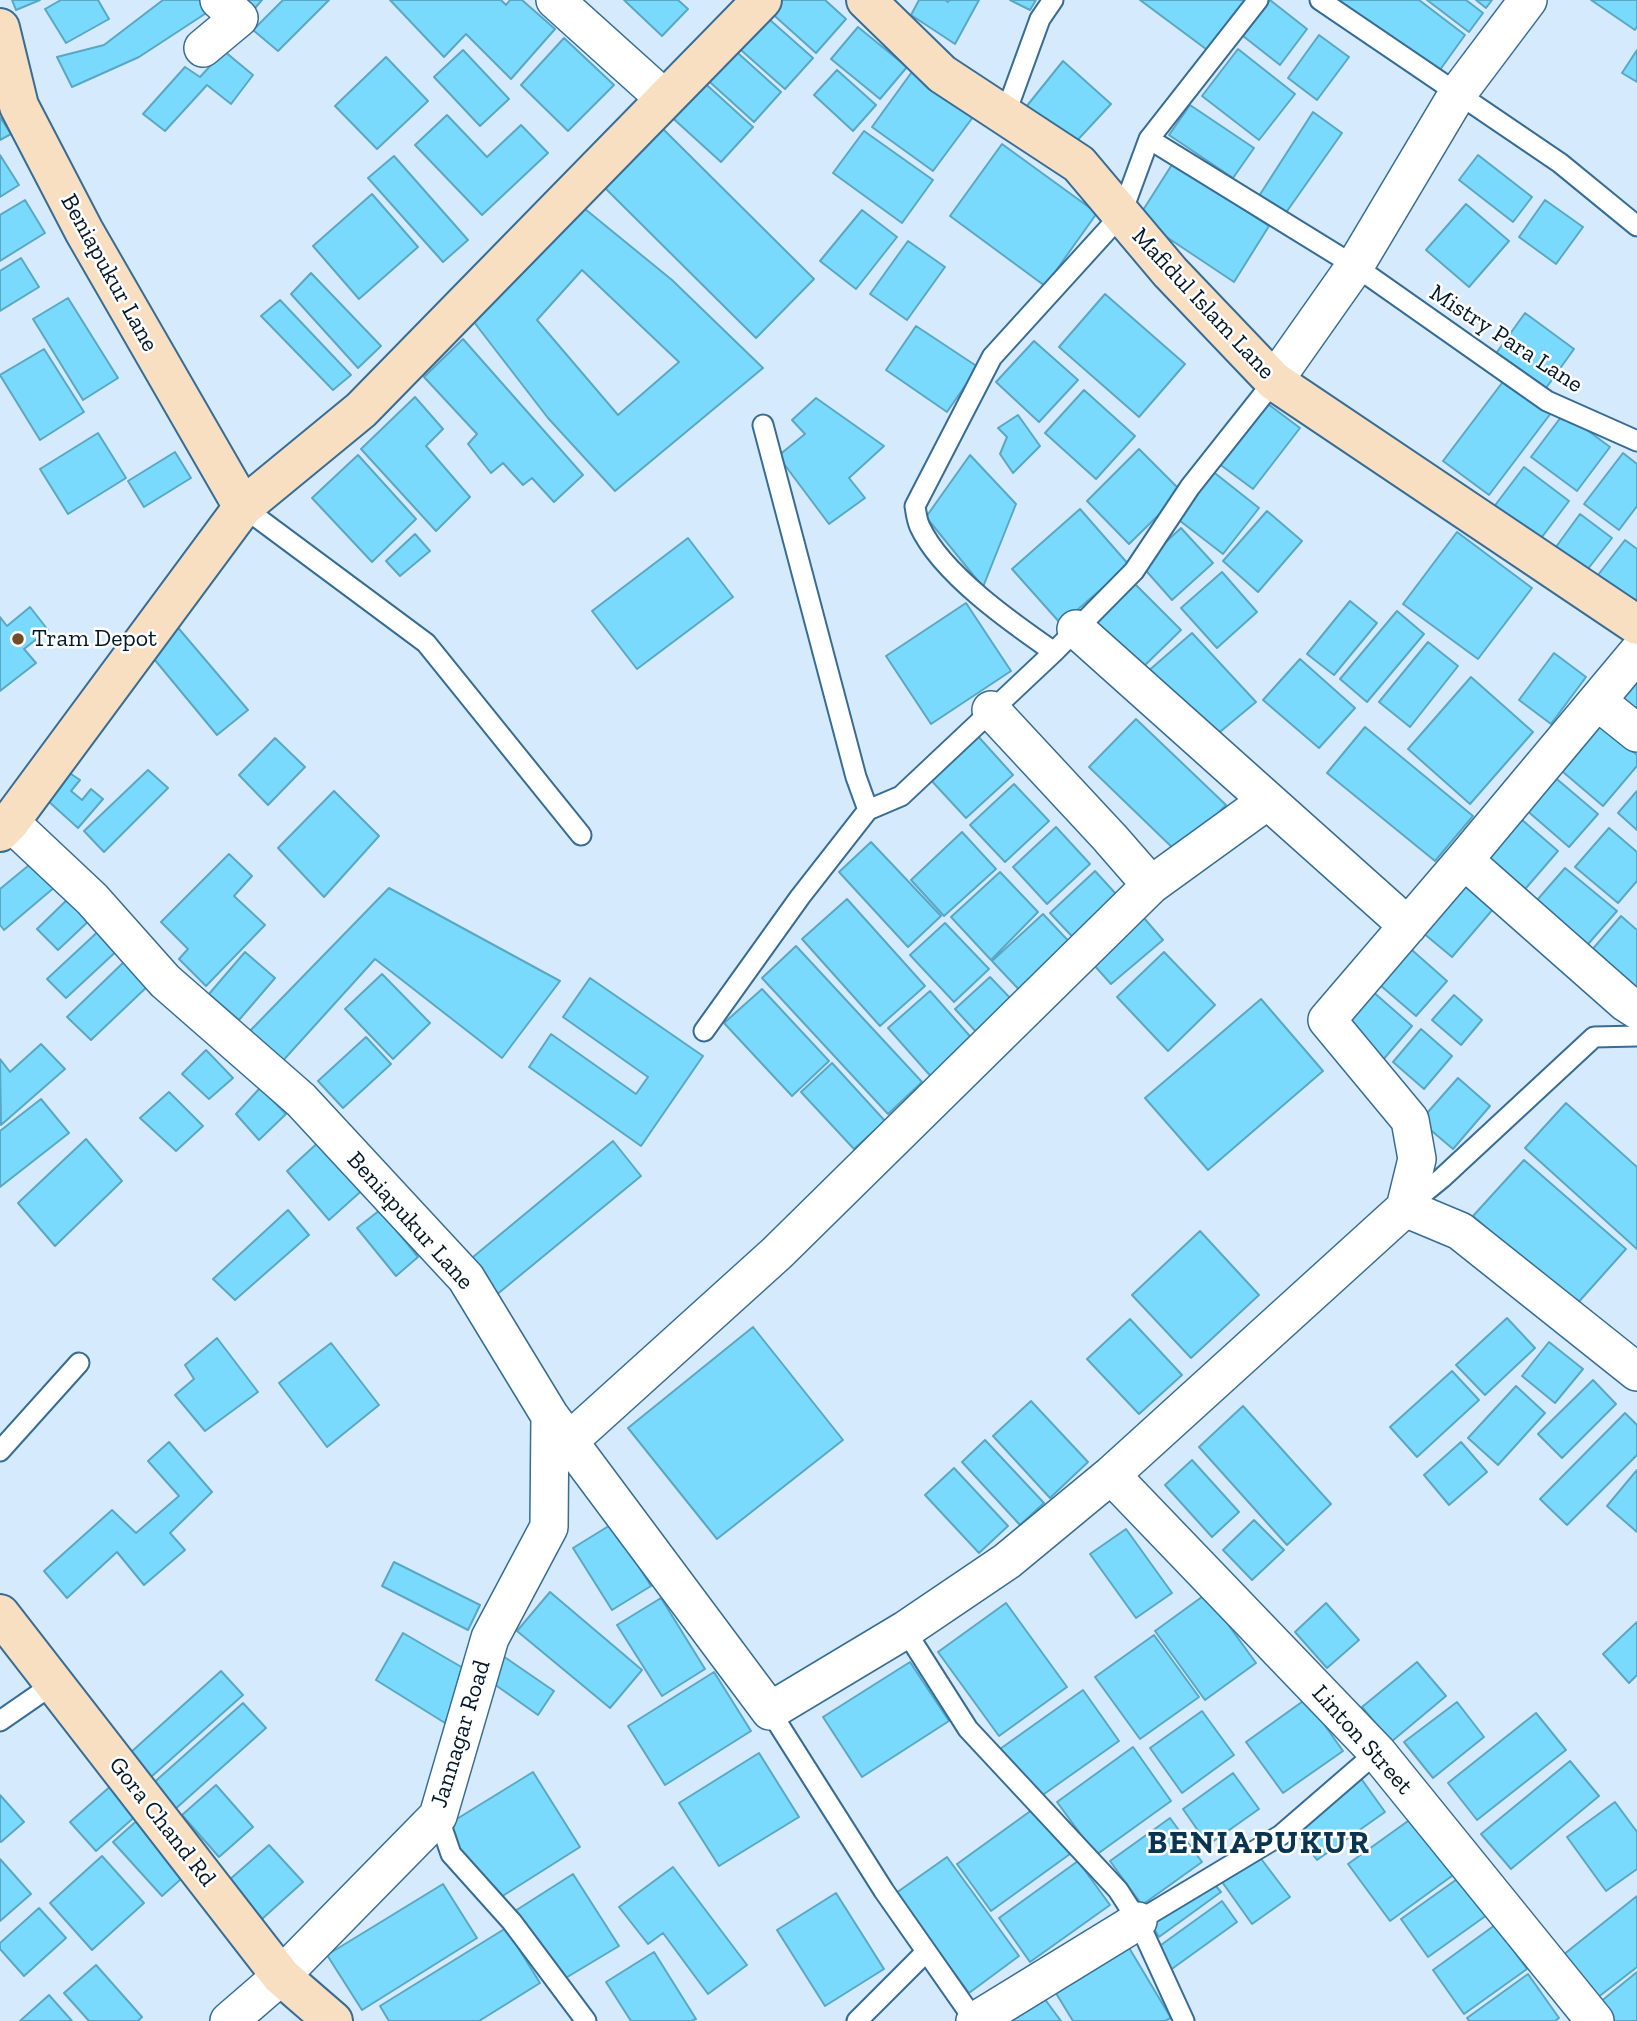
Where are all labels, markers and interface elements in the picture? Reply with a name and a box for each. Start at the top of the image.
street label: Beniapukur Lane [54,189,164,357]
street label: Mafidul Islam Lane [1125,222,1281,386]
street label: Mistry Para Lane [1424,279,1588,399]
place label: Tram Depot [32,625,157,653]
marker: Tram Depot [10,631,26,647]
street label: Beniapukur Lane [341,1146,479,1296]
street label: Jannagar Road [425,1657,497,1811]
street label: Linton Street [1305,1679,1419,1801]
street label: Gora Chand Rd [102,1751,222,1893]
district label: BENIAPUKUR [1148,1825,1370,1863]

